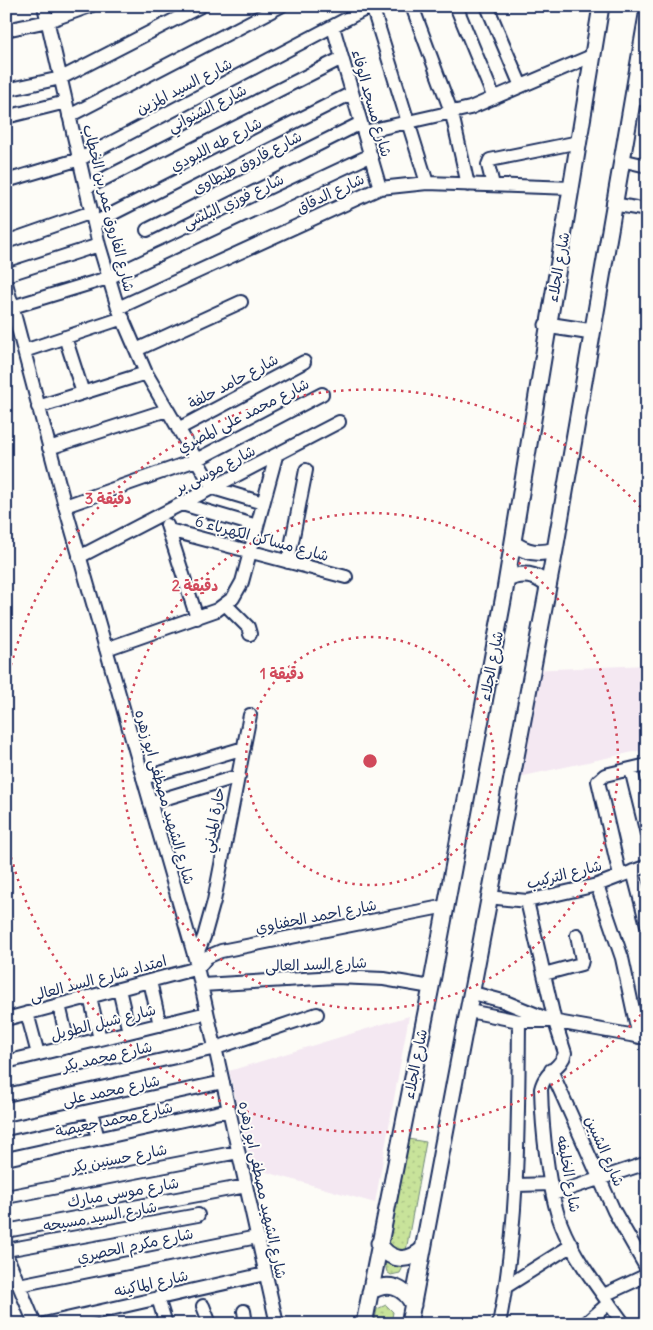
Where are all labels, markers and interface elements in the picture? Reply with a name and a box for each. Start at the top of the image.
street label: شارع مسجد الوفاء [347,47,396,159]
street label: شارع السيد المزين [133,54,236,119]
street label: شارع الشنواني [164,80,252,140]
street label: شارع طه اللبودي [167,113,266,177]
street label: شارع الفاروق عمر بن الخطاب [78,122,139,294]
street label: شارع فاروق طنطاوى [189,126,305,199]
street label: شارع فوزي البلشى [179,169,288,235]
street label: شارع الدقاق [293,169,368,218]
street label: شارع الجلاء [542,230,575,304]
street label: شارع حامد حلفة [185,349,282,414]
street label: شارع محمد على المصري [174,374,313,458]
street label: شارع موسى بر [170,441,259,499]
text: 3 دقيقة [85,489,131,508]
street label: شارع مساكن الكهرباء 6 [193,511,331,566]
text: 2 دقيقة [172,576,218,595]
street label: شارع الجلاء [475,629,508,703]
text: 1 دقيقة [260,664,304,683]
street label: شارع الشهيد مصطفى ابو زهره [130,707,199,887]
centre of rings [361,752,379,770]
street label: حارة المدني [197,786,233,855]
street label: شارع التركيب [524,855,604,894]
street label: شارع احمد الحفناوي [254,895,379,939]
street label: امتداد شارع السد العالى [27,951,169,1006]
street label: شارع السد العالى [265,953,367,976]
street label: شارع شبل الطويل [48,1000,158,1045]
street label: شارع الجلاء [399,1027,432,1101]
street label: شارع محمد بكر [58,1036,154,1077]
street label: شارع محمد على [61,1070,162,1111]
street label: شارع محمد جعيصة [53,1097,175,1142]
street label: شارع الشهيد مصطفى ابو زهره [234,1099,291,1281]
street label: شارع الشبين [580,1113,629,1190]
street label: شارع الخليفه [552,1134,585,1214]
street label: شارع حسنين بكر [67,1139,169,1178]
street label: شارع موسى مبارك [66,1173,180,1212]
street label: شارع السيد مسيحه [42,1197,159,1236]
street label: شارع مكرم الحصري [75,1223,196,1270]
street label: شارع الماكينه [112,1265,190,1302]

